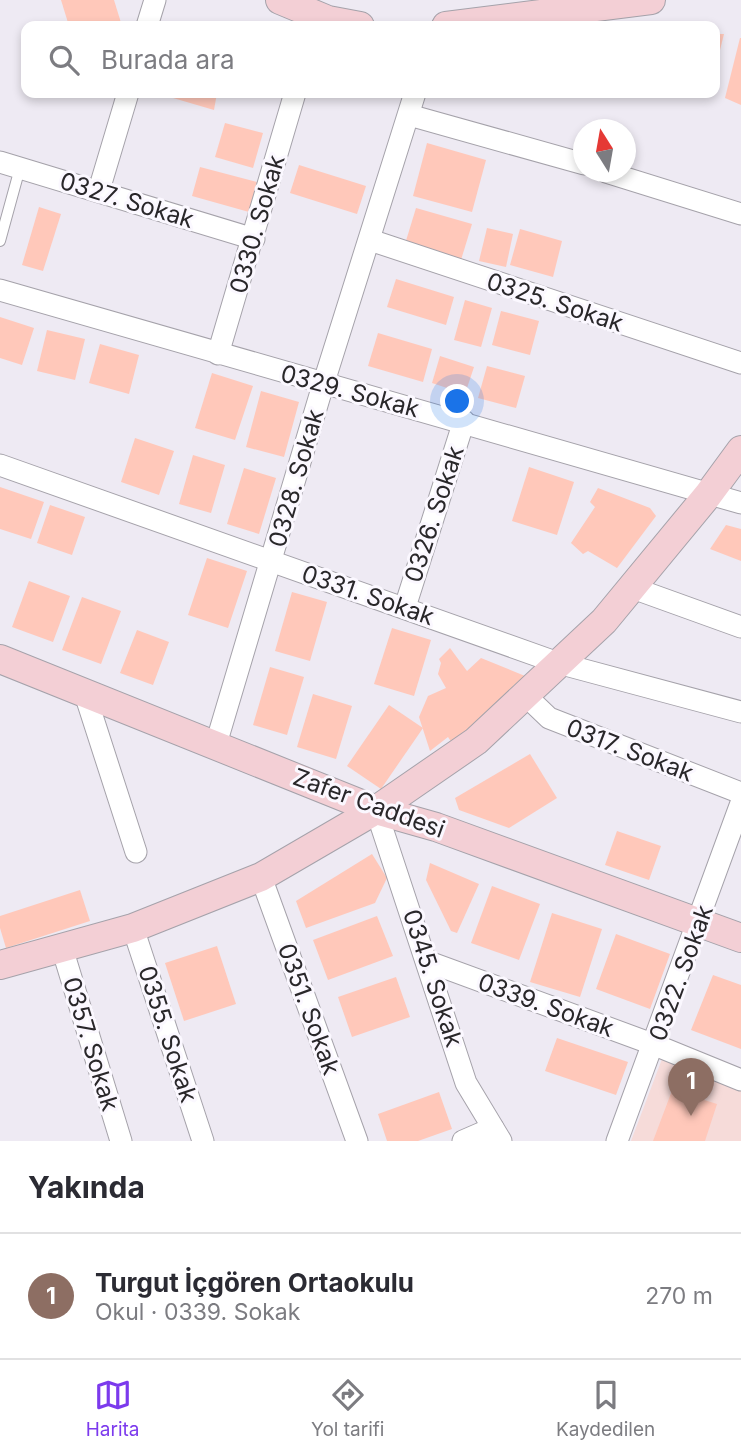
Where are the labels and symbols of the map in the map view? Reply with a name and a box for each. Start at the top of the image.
north arrow [573,119,636,182]
street label: 0330. Sokak [223,151,291,297]
street label: 0327. Sokak [57,166,197,234]
street label: 0325. Sokak [483,266,627,338]
street label: 0329. Sokak [278,359,422,423]
your location [440,384,474,418]
street label: 0328. Sokak [262,406,330,550]
street label: 0326. Sokak [398,442,470,586]
street label: 0331. Sokak [298,559,438,631]
street label: 0317. Sokak [562,713,698,787]
street label: Zafer Caddesi [289,762,449,844]
street label: 0322. Sokak [643,901,719,1045]
street label: 0345. Sokak [397,906,469,1050]
street label: 0351. Sokak [272,939,346,1079]
street label: 0355. Sokak [132,962,204,1106]
street label: 0339. Sokak [474,967,618,1043]
street label: 0357. Sokak [57,974,125,1114]
pin: 1 [668,1058,714,1116]

